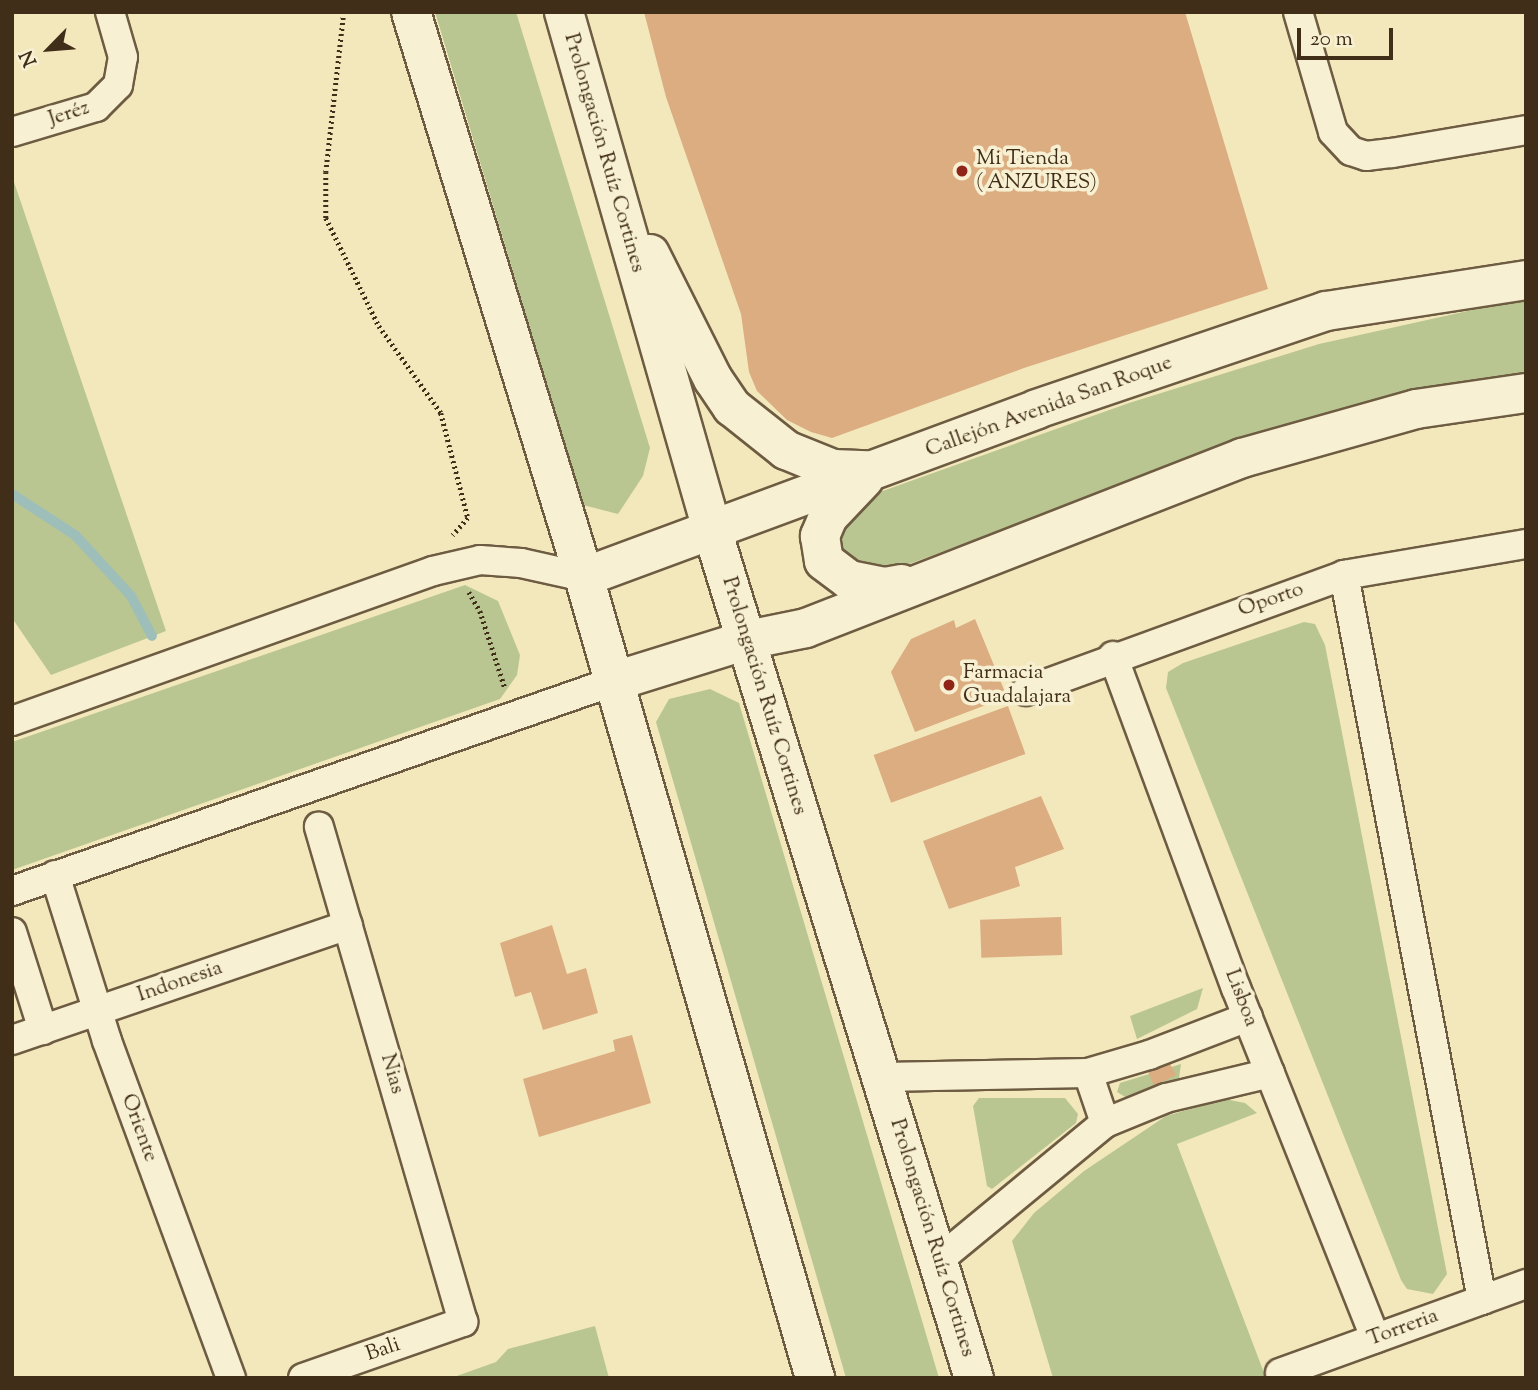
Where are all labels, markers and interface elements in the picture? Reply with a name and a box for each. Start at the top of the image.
north arrow [14,14,84,84]
scale bar [1300,14,1396,58]
text: 20 m [1310,25,1353,55]
street label: Prolongación Ruíz Cortines [558,31,650,275]
text: N [14,46,45,71]
street label: Jeréz [45,96,93,132]
place label: Mi Tienda ( ANZURES) [976,146,1097,196]
marker: Mi Tienda ( ANZURES) [954,163,970,179]
street label: Callejón Avenida San Roque [922,351,1176,463]
street label: Prolongación Ruíz Cortines [716,574,812,818]
street label: Oporto [1235,577,1307,623]
place label: Farmacia Guadalajara [963,660,1071,710]
marker: Farmacia Guadalajara [941,677,957,693]
street label: Indonesia [134,956,226,1008]
street label: Lisboa [1219,966,1263,1030]
street label: Nias [374,1051,410,1097]
street label: Oriente [115,1091,163,1165]
street label: Prolongación Ruíz Cortines [884,1116,980,1360]
street label: Torreria [1364,1304,1442,1352]
street label: Bali [362,1332,404,1368]

